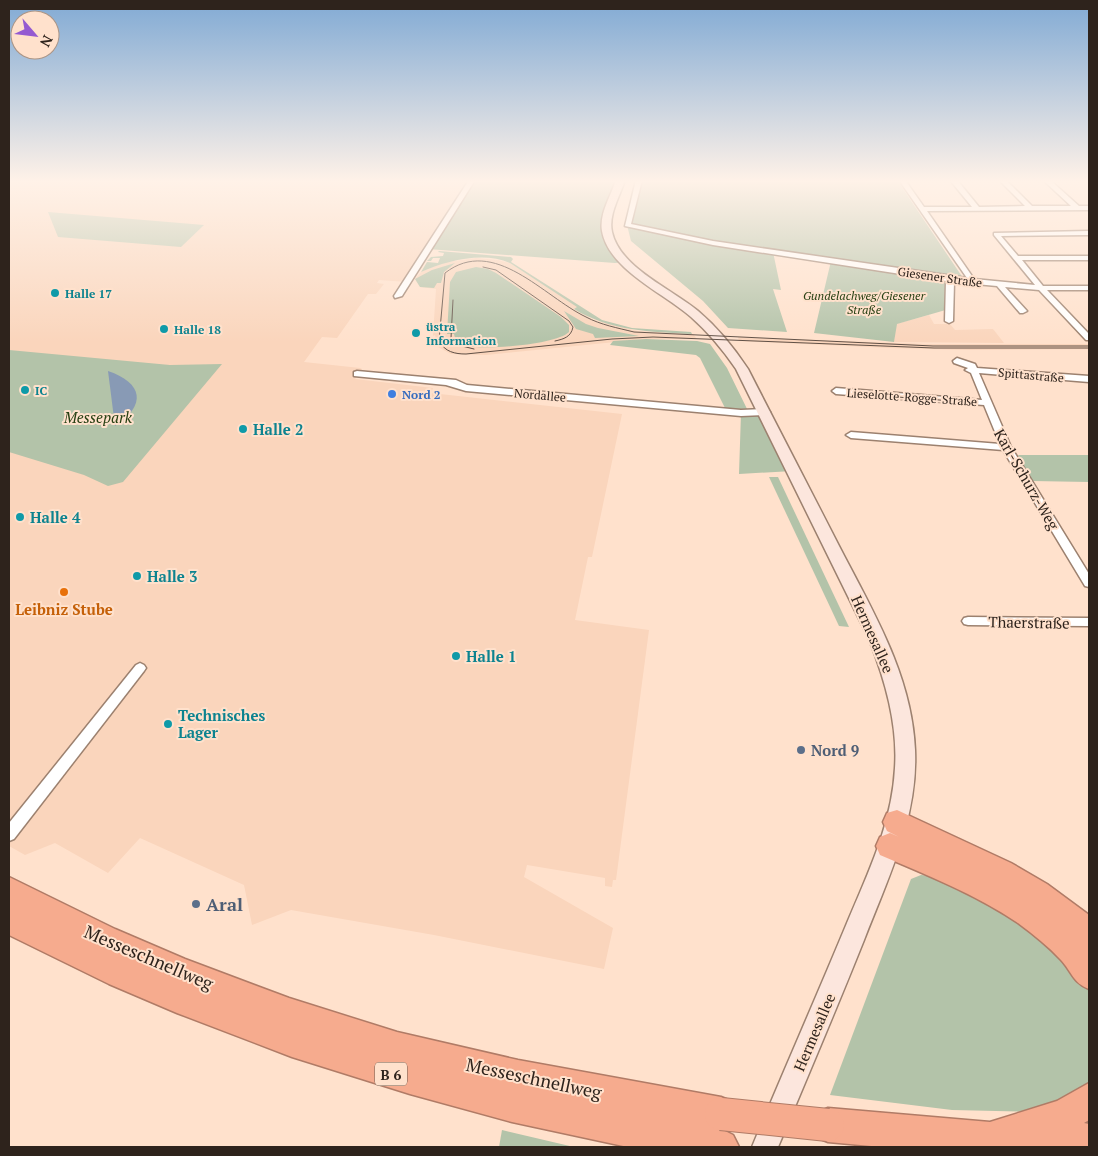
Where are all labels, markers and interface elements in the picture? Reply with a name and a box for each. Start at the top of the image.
north arrow [10,10,60,60]
text: N [36,32,58,51]
street label: Giesener Straße [897,264,983,290]
place label: Halle 17 [65,286,112,301]
marker: Halle 17 [49,287,61,299]
park label: Gundelachweg/Giesener Straße [803,288,926,317]
place label: üstra Information [426,319,496,348]
place label: Halle 18 [174,322,221,337]
marker: Halle 18 [158,323,170,335]
marker: üstra Information [410,327,422,339]
street label: Spittastraße [998,365,1064,385]
place label: IC [35,383,47,398]
marker: IC [19,384,31,396]
street label: Nordallee [513,385,567,405]
street label: Lieselotte-Rogge-Straße [846,385,978,409]
place label: Nord 2 [402,387,441,402]
marker: Nord 2 [386,388,398,400]
park label: Messepark [63,407,133,427]
place label: Halle 2 [253,419,303,439]
marker: Halle 2 [237,423,249,435]
street label: Karl-Schurz-Weg [990,425,1065,534]
place label: Halle 4 [30,507,81,527]
marker: Halle 4 [14,511,26,523]
place label: Halle 3 [147,566,197,586]
marker: Halle 3 [131,570,143,582]
marker: Leibniz Stube [58,586,70,598]
street label: Hermesallee [847,592,899,676]
place label: Leibniz Stube [15,599,113,619]
street label: Thaerstraße [988,611,1070,633]
place label: Halle 1 [466,646,516,666]
marker: Halle 1 [450,650,462,662]
place label: Technisches Lager [178,705,265,742]
marker: Technisches Lager [162,718,174,730]
place label: Nord 9 [811,740,859,760]
marker: Nord 9 [795,744,807,756]
place label: Aral [206,892,243,916]
marker: Aral [190,898,202,910]
street label: Messeschnellweg [81,919,218,995]
street label: Hermesallee [789,990,839,1074]
street label: Messeschnellweg [464,1052,605,1104]
road number: B 6 [375,1062,407,1086]

